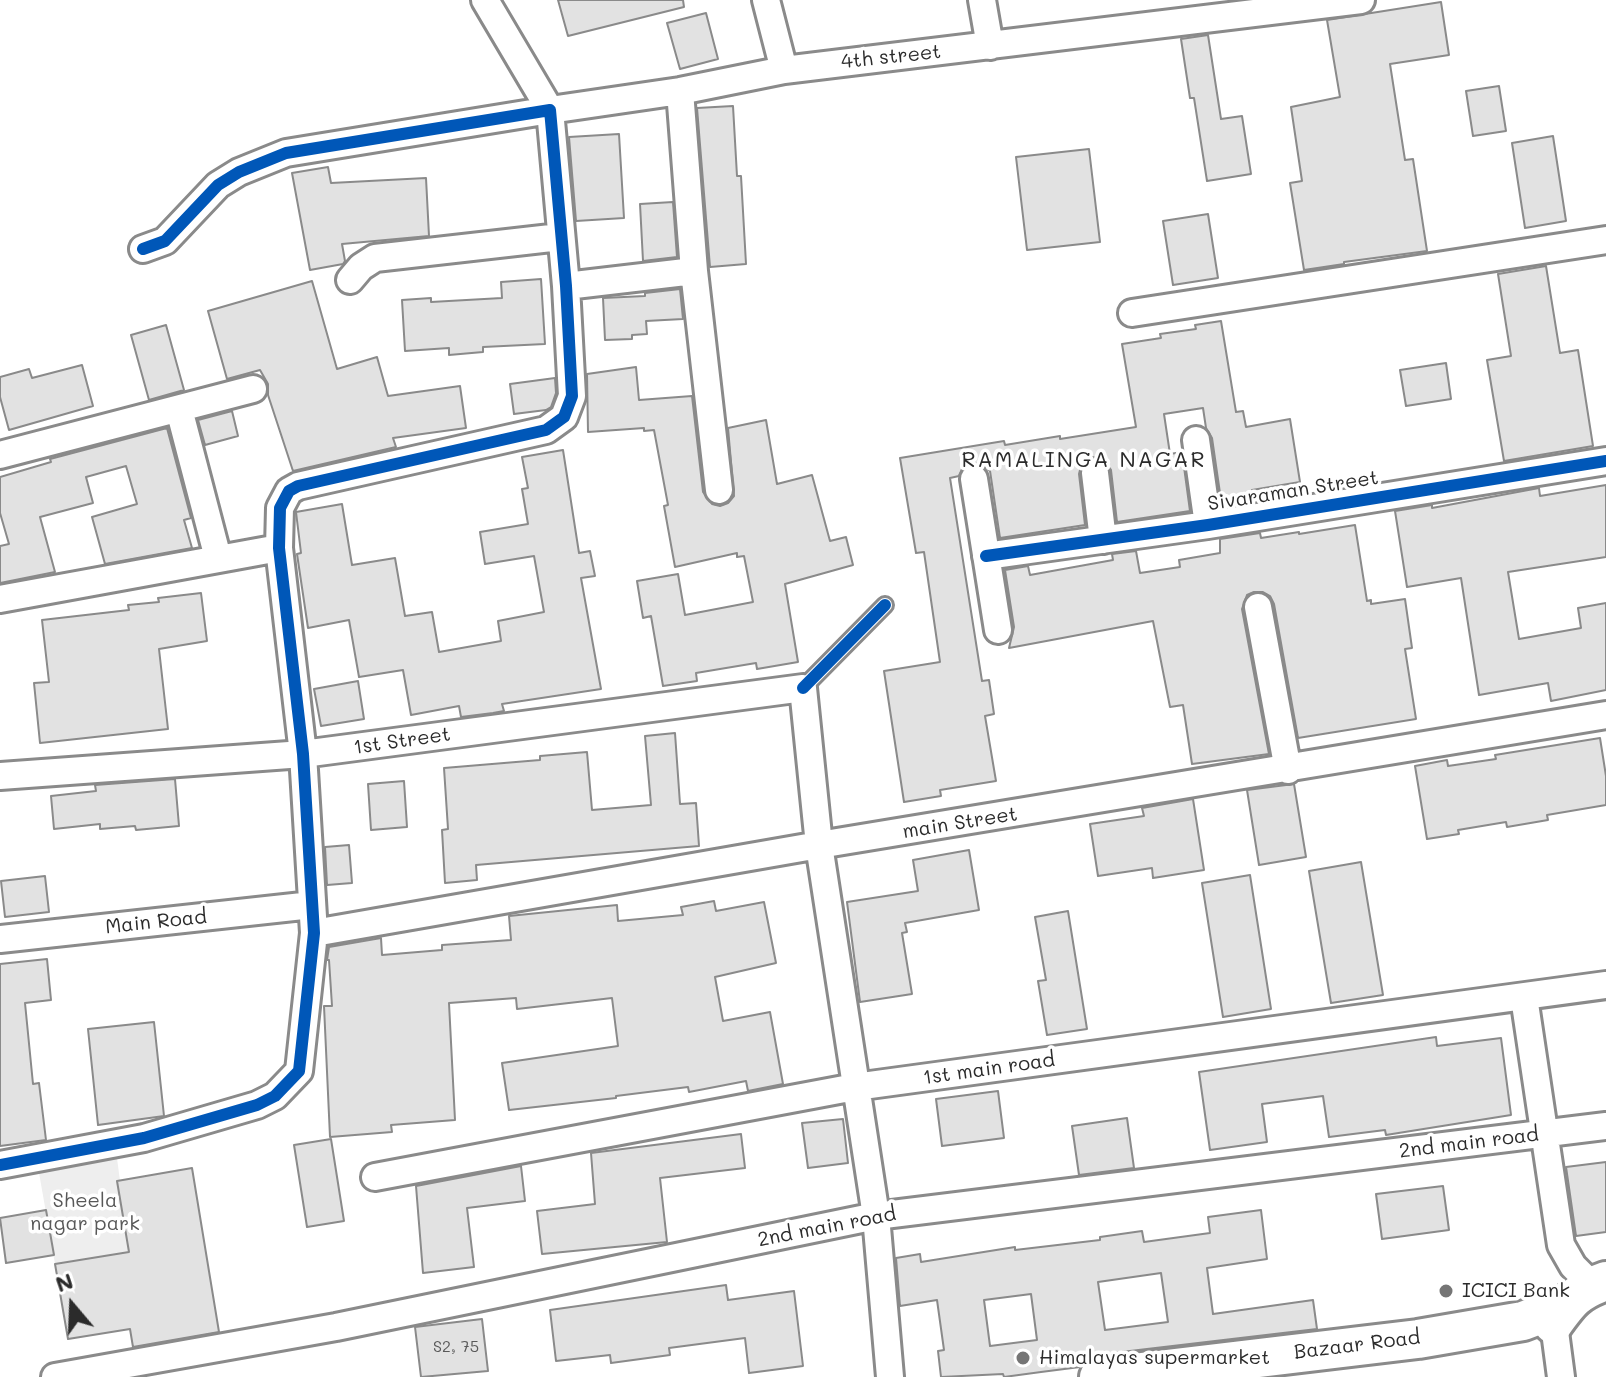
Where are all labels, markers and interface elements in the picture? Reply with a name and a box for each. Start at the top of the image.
street label: 4th street [840,40,942,74]
district label: RAMALINGA NAGAR [961,447,1207,473]
street label: Sivaraman Street [1206,466,1380,516]
street label: 1st Street [352,722,452,760]
street label: main Street [901,802,1019,844]
street label: Main Road [104,905,208,939]
street label: 1st main road [922,1048,1056,1090]
street label: 2nd main road [1398,1123,1540,1163]
park label: Sheela nagar park [30,1189,140,1236]
street label: 2nd main road [756,1202,898,1252]
north arrow [32,1265,112,1345]
text: N [51,1265,77,1298]
place label: ICICI Bank [1462,1279,1570,1303]
marker: ICICI Bank [1437,1282,1455,1300]
street label: Bazaar Road [1292,1325,1422,1365]
house number: S2, 75 [433,1337,479,1357]
place label: Himalayas supermarket [1039,1346,1270,1370]
marker: Himalayas supermarket [1014,1349,1032,1367]

